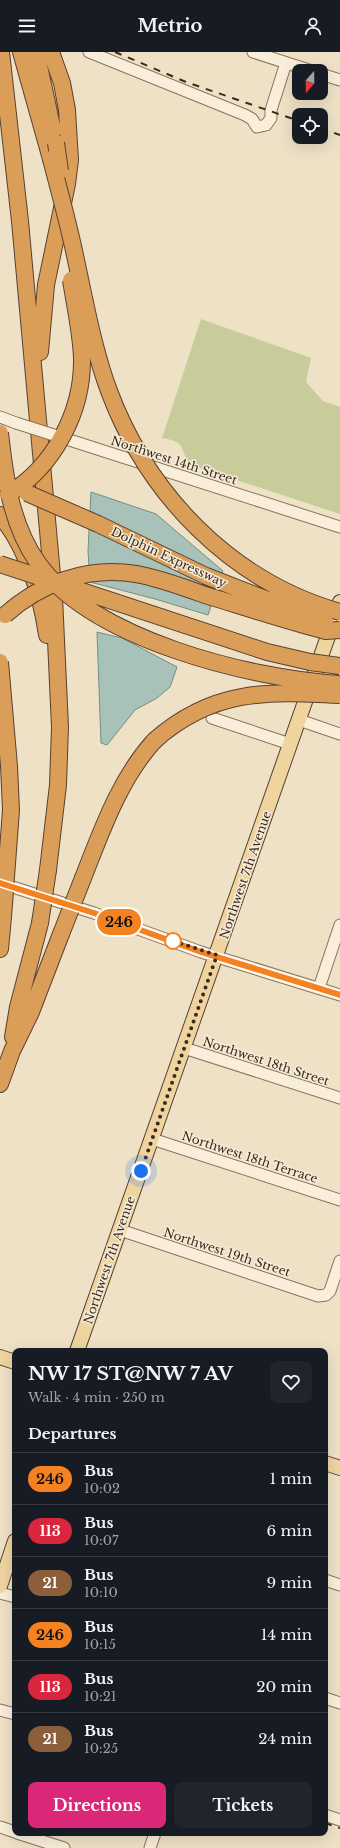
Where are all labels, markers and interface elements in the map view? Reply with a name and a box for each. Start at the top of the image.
icon: menu [16,15,38,37]
text: Metrio [138,15,202,37]
icon: person [302,15,324,37]
north arrow [292,64,328,100]
map controls [292,64,328,144]
button: locate [292,108,328,144]
street label: Northwest 14th Street [109,433,239,488]
street label: Dolphin Expressway [109,524,230,591]
street label: Northwest 7th Avenue [216,809,274,941]
line badge: 246 [96,909,142,935]
text: 246 [105,913,133,931]
unlabelled marker [164,932,182,950]
street label: Northwest 18th Street [201,1033,331,1089]
street label: Northwest 18th Terrace [180,1128,320,1186]
your location [131,1161,151,1181]
street label: Northwest 7th Avenue [80,1194,138,1326]
street label: Northwest 19th Street [162,1224,293,1280]
button: heart [270,1361,312,1403]
text: NW 17 ST@NW 7 AV [28,1362,233,1385]
text: Walk · 4 min · 250 m [28,1389,165,1406]
text: Departures [28,1424,117,1443]
text: Bus [84,1461,114,1480]
text: 1 min [269,1469,312,1488]
text: 246 [36,1470,64,1488]
text: 10:02 [84,1480,120,1497]
text: Bus [84,1513,114,1532]
text: 6 min [267,1521,312,1540]
text: 113 [39,1522,61,1540]
text: 10:07 [84,1532,119,1549]
text: Bus [84,1565,114,1584]
text: 9 min [267,1573,312,1592]
text: 21 [42,1574,58,1592]
text: 10:10 [84,1584,118,1601]
text: Bus [84,1617,114,1636]
text: 14 min [261,1625,312,1644]
text: 246 [36,1626,64,1644]
text: 10:15 [84,1636,116,1653]
text: Bus [84,1669,114,1688]
text: 20 min [256,1677,312,1696]
text: 113 [39,1678,61,1696]
text: 10:21 [84,1688,117,1705]
text: Bus [84,1721,114,1740]
text: 24 min [258,1729,312,1748]
text: 21 [42,1730,58,1748]
text: 10:25 [84,1740,118,1757]
button: Directions [28,1782,166,1828]
button: Tickets [174,1782,312,1828]

